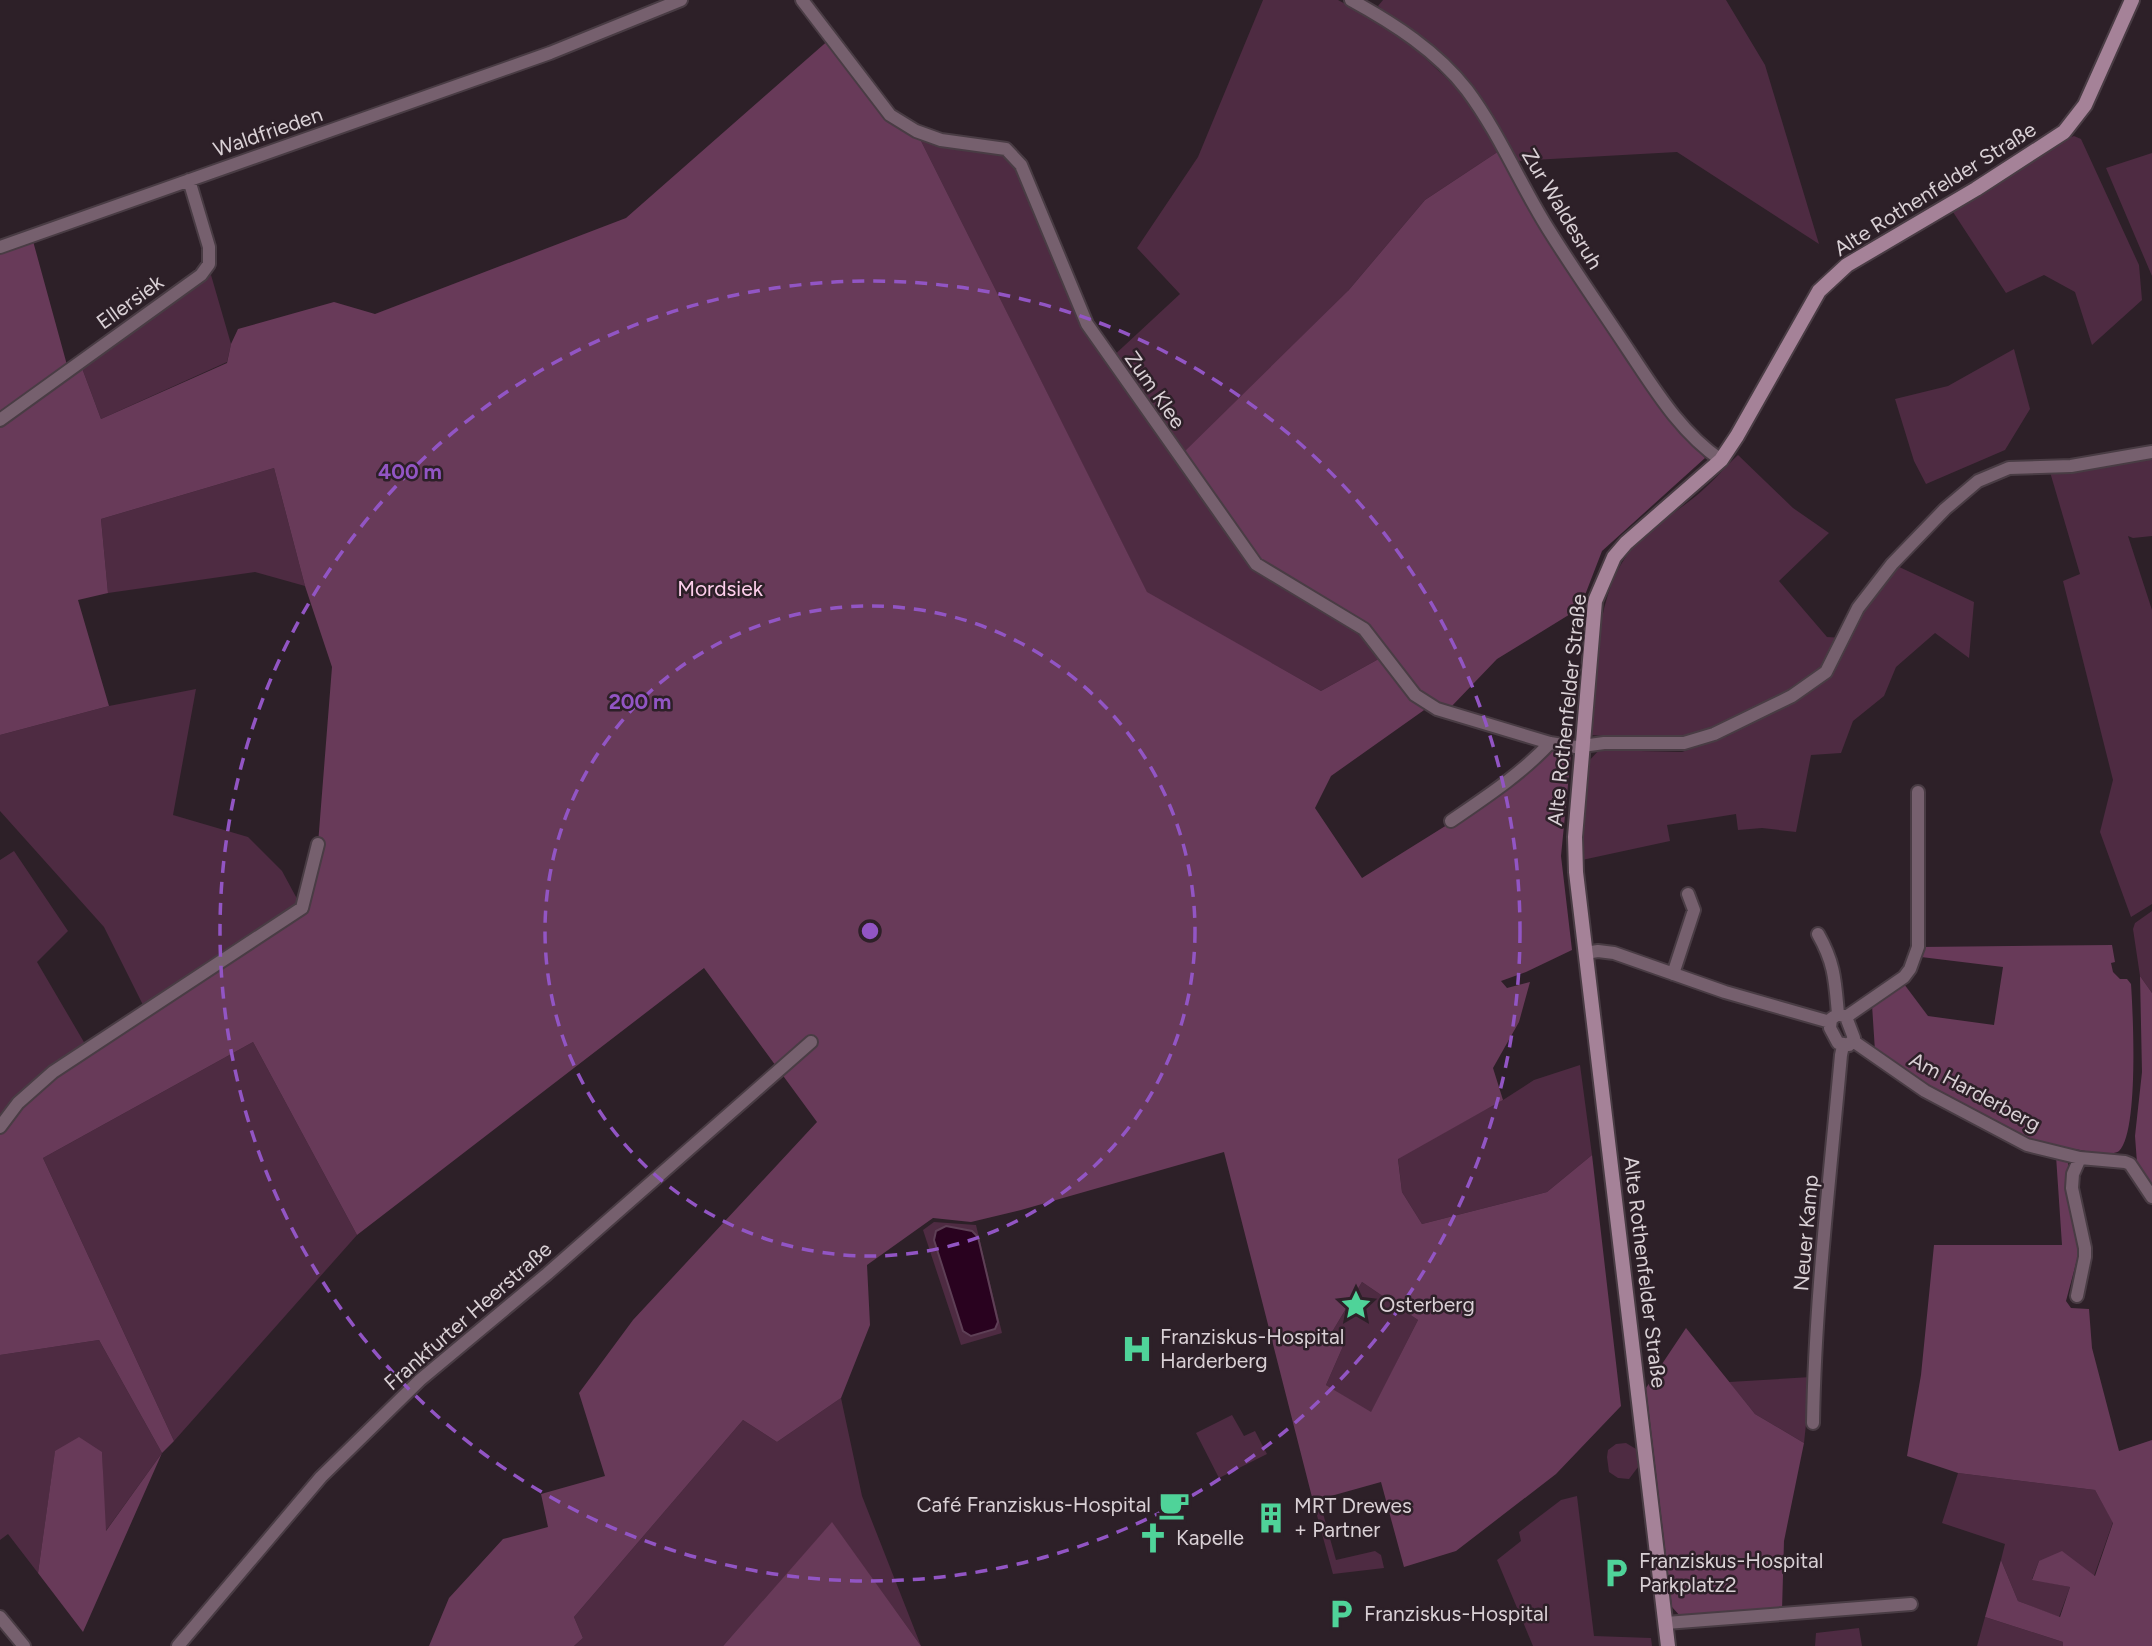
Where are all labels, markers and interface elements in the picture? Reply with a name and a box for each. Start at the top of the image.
street label: Waldfrieden [210,101,326,162]
street label: Alte Rothenfelder Straße [1829,116,2040,261]
street label: Zur Waldesruh [1517,144,1608,274]
street label: Ellersiek [91,269,169,334]
street label: Zum Klee [1120,346,1191,433]
text: 400 m [378,459,442,484]
park label: Mordsiek [677,576,764,601]
street label: Alte Rothenfelder Straße [1542,593,1591,827]
text: 200 m [609,689,671,714]
centre of rings [858,919,882,943]
street label: Am Harderberg [1905,1047,2045,1137]
street label: Alte Rothenfelder Straße [1619,1155,1672,1389]
street label: Neuer Kamp [1788,1174,1823,1292]
street label: Frankfurter Heerstraße [379,1236,557,1395]
place icon: Osterberg [1339,1288,1373,1322]
place label: Osterberg [1379,1292,1475,1317]
place label: Franziskus-Hospital Harderberg [1160,1324,1344,1373]
hospital icon: Franziskus-Hospital Harderberg [1120,1332,1154,1366]
cafe icon: Café Franziskus-Hospital [1157,1488,1191,1522]
place label: Café Franziskus-Hospital [916,1492,1151,1517]
place label: MRT Drewes + Partner [1294,1493,1412,1542]
building icon: MRT Drewes + Partner [1254,1501,1288,1535]
church icon: Kapelle [1136,1521,1170,1555]
place label: Kapelle [1176,1525,1244,1550]
place label: Franziskus-Hospital Parkplatz2 [1639,1548,1823,1597]
parking icon: Franziskus-Hospital Parkplatz2 [1599,1556,1633,1590]
parking icon: Franziskus-Hospital [1324,1597,1358,1631]
place label: Franziskus-Hospital [1364,1601,1548,1626]

